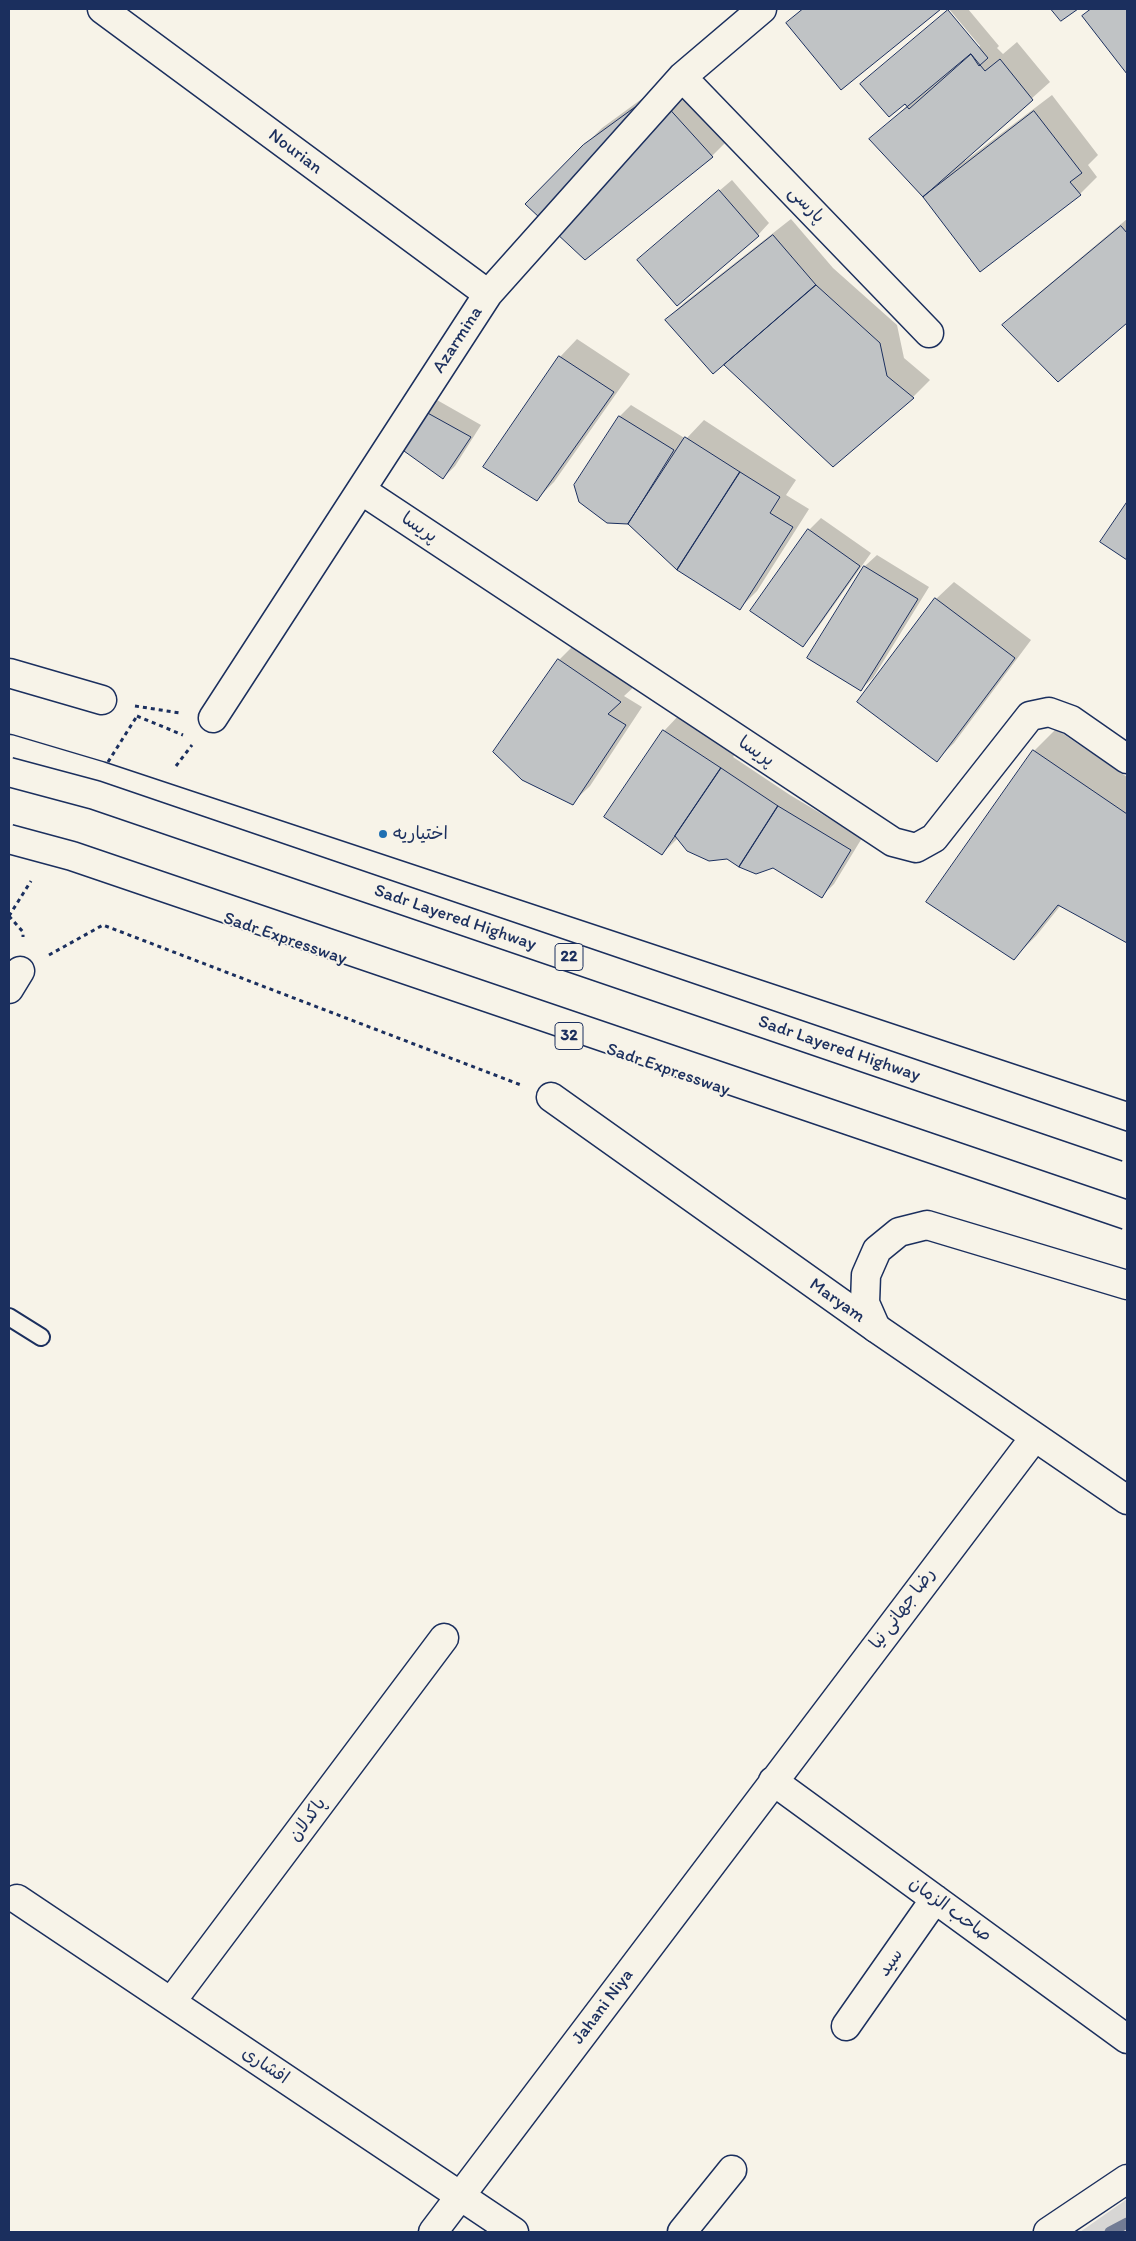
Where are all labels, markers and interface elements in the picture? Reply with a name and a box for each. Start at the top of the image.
street label: Nourian [264,125,326,179]
street label: پارسی [783,182,829,228]
street label: Azarmina [428,303,488,377]
street label: پریسا [397,508,441,548]
street label: پریسا [734,732,778,772]
place label: اختیاریه [393,823,448,845]
marker: اختیاریه [377,828,389,840]
street label: Sadr Layered Highway [371,880,539,956]
street label: Sadr Expressway [220,908,350,970]
road number: 22 [555,944,583,970]
street label: Sadr Layered Highway [755,1011,923,1087]
road number: 32 [555,1022,583,1050]
street label: Sadr Expressway [603,1039,733,1101]
street label: Maryam [805,1274,869,1328]
street label: رضا جهانی نیا [865,1564,941,1654]
street label: پاکدلان [285,1794,331,1846]
street label: صاحب الزمان [904,1873,996,1947]
street label: سید [874,1945,908,1981]
street label: Jahani Niya [568,1965,638,2049]
street label: افشاری [237,2042,293,2090]

